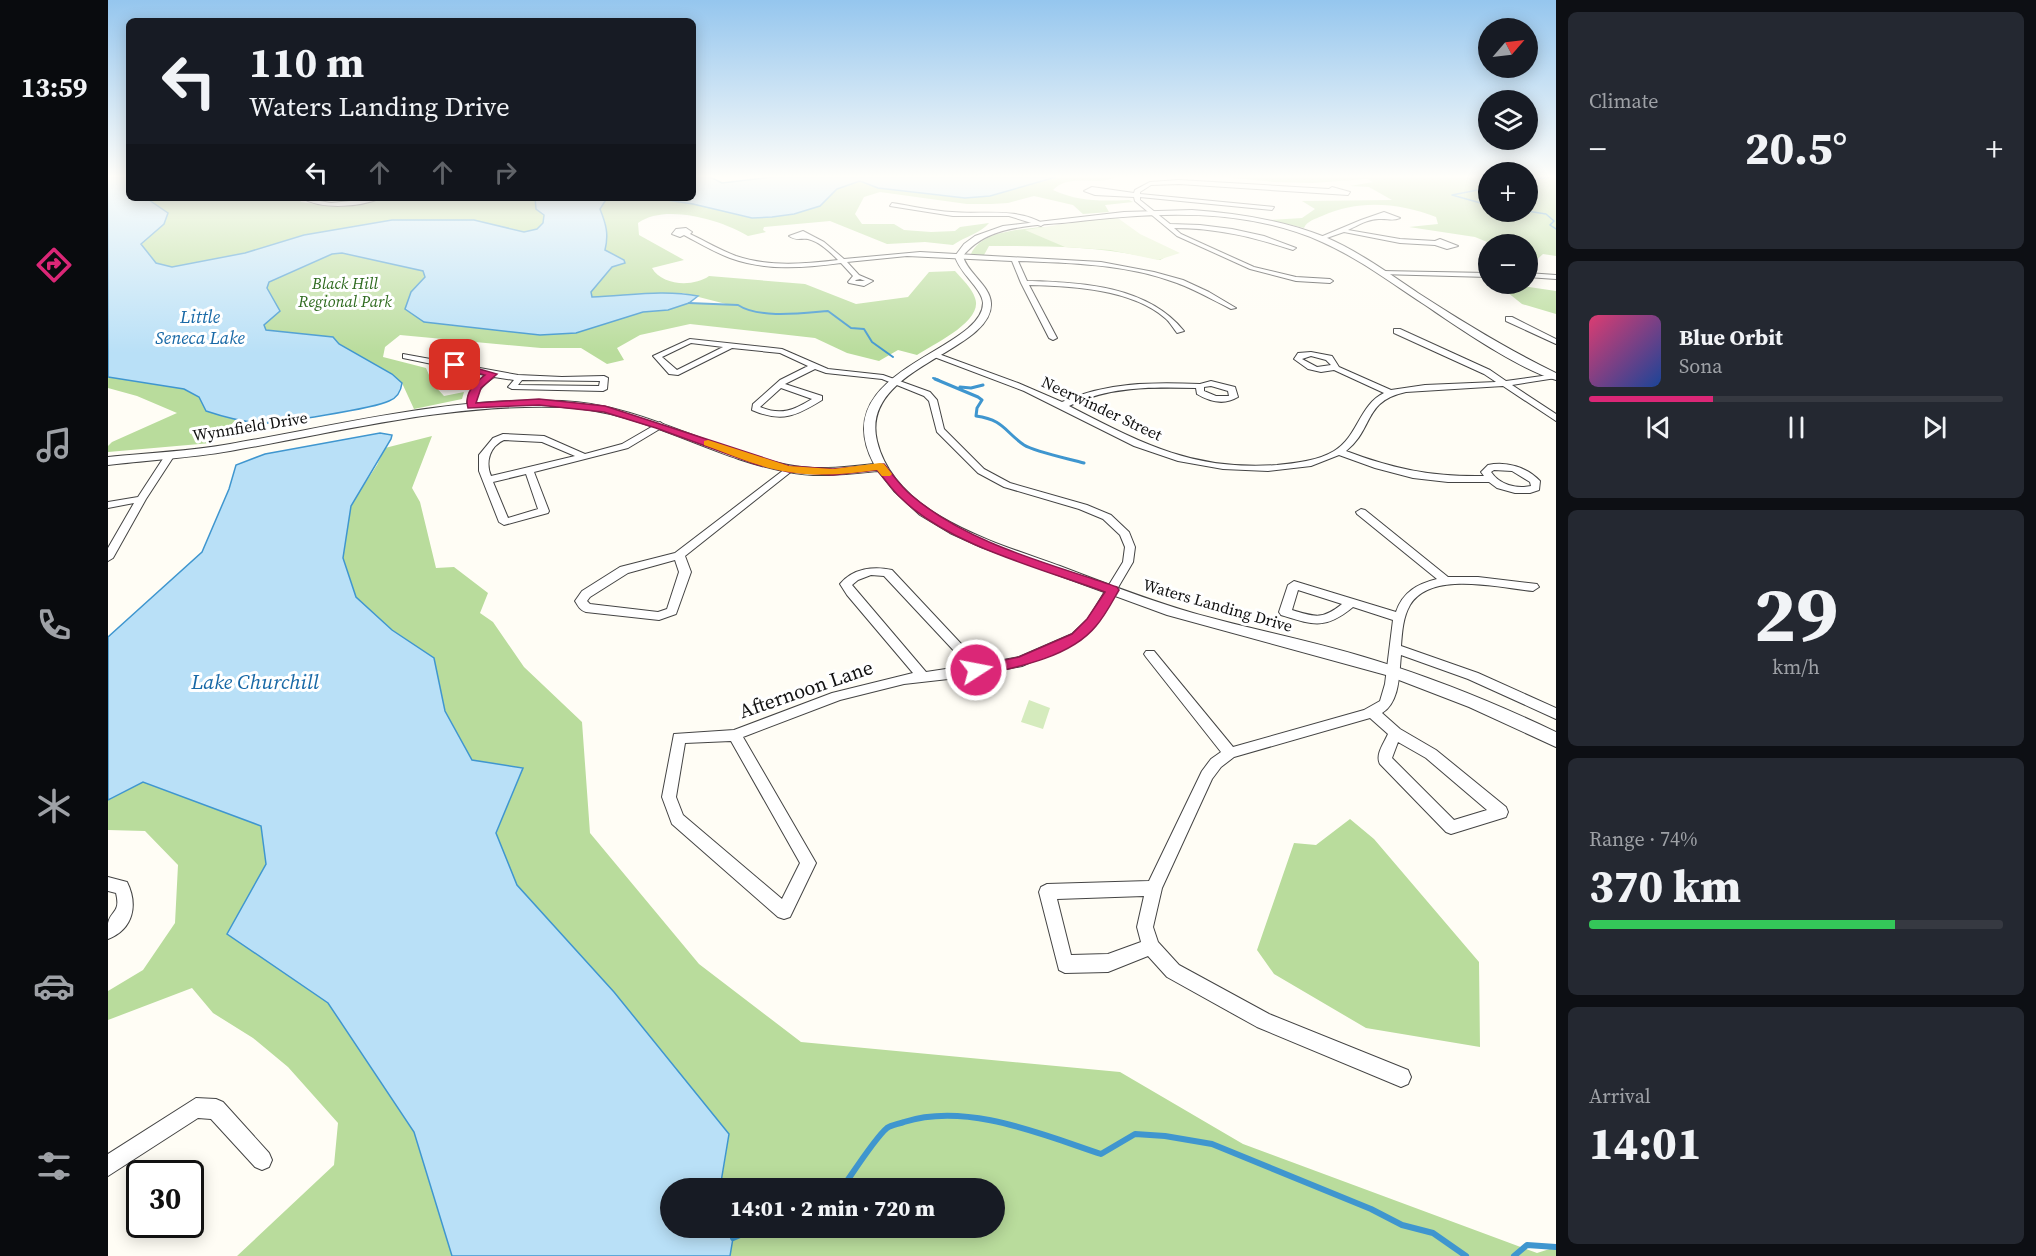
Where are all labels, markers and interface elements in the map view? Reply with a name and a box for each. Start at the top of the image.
north arrow [1478,18,1538,78]
map controls [1478,18,1538,294]
text: 110 m [249,33,364,91]
icon: left [150,42,228,120]
text: 13:59 [21,69,87,106]
text: Climate [1589,87,1658,115]
text: Waters Landing Drive [249,88,510,125]
button: layers [1478,90,1538,150]
text: 20.5° [1745,117,1847,179]
text: − [1589,126,1607,171]
text: + [1986,126,2003,171]
icon: left [300,156,333,189]
icon: ahead [363,156,396,189]
icon: ahead [426,156,459,189]
icon: right [489,156,522,189]
button: + [1478,162,1538,222]
button: − [1478,234,1538,294]
icon: directions [33,244,75,286]
park label: Black Hill Regional Park [297,272,392,312]
water label: Little Seneca Lake [155,304,245,350]
text: Blue Orbit [1679,322,1783,352]
pin [429,339,480,390]
icon: arrive [438,348,471,381]
text: Sona [1679,352,1723,380]
street label: Neerwinder Street [1038,370,1167,446]
street label: Wynnfield Drive [191,406,309,446]
icon: previous [1642,411,1675,444]
icon: pause [1780,411,1813,444]
icon: next [1918,411,1951,444]
icon: music [33,424,75,466]
text: 29 [1754,560,1838,667]
street label: Waters Landing Drive [1141,573,1295,637]
icon: phone [33,604,75,646]
position arrow [944,638,1008,702]
street label: Afternoon Lane [735,653,877,725]
text: km/h [1772,653,1820,681]
water label: Lake Churchill [190,667,319,696]
icon: climate [33,785,75,827]
text: Range · 74% [1589,825,1698,853]
text: 370 km [1589,855,1741,917]
icon: car [33,965,75,1007]
text: Arrival [1589,1082,1651,1110]
text: 14:01 [1589,1112,1702,1174]
icon: filters [33,1145,75,1187]
speed limit sign: 30 [126,1160,204,1238]
text: 14:01 · 2 min · 720 m [730,1193,935,1223]

